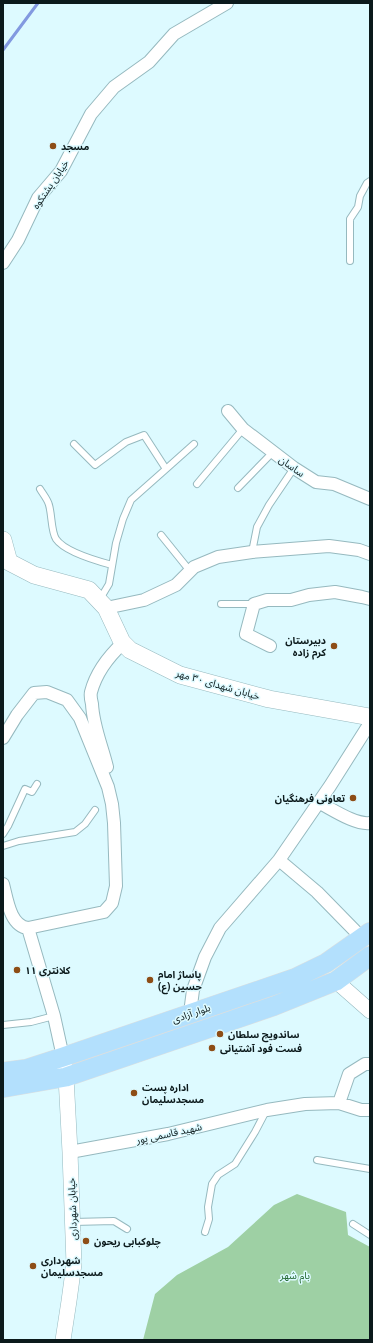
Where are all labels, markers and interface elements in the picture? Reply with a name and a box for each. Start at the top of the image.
place label: مسجد [61,139,89,153]
marker: مسجد [48,141,58,151]
street label: خیابان پشتکوه [28,157,72,211]
street label: ساسان [276,452,308,480]
place label: دبیرستان کرم زاده [285,633,326,660]
marker: دبیرستان کرم زاده [329,641,339,651]
street label: خیابان شهدای ۳۰ مهر [173,665,262,703]
place label: تعاونی فرهنگیان [275,791,345,805]
marker: تعاونی فرهنگیان [348,793,358,803]
place label: کلانتری ۱۱ [25,963,71,977]
marker: کلانتری ۱۱ [12,965,22,975]
place label: پاساژ امام حسین (ع) [158,967,202,995]
marker: پاساژ امام حسین (ع) [145,975,155,985]
street label: بلوار آزادی [170,1000,212,1026]
place label: ساندویچ سلطان [228,1027,299,1043]
marker: ساندویچ سلطان [215,1029,225,1039]
place label: فست فود آشتیانی [220,1041,302,1055]
marker: فست فود آشتیانی [207,1043,217,1053]
place label: اداره پست مسجدسلیمان [142,1080,204,1106]
marker: اداره پست مسجدسلیمان [129,1088,139,1098]
street label: شهید قاسمی پور [134,1119,203,1147]
street label: خیابان شهرداری [64,1177,80,1241]
place label: چلوکبابی ریحون [94,1234,162,1249]
marker: چلوکبابی ریحون [81,1236,91,1246]
place label: شهرداری مسجدسلیمان [41,1253,103,1279]
marker: شهرداری مسجدسلیمان [28,1261,38,1271]
park label: بام شهر [279,1268,310,1284]

